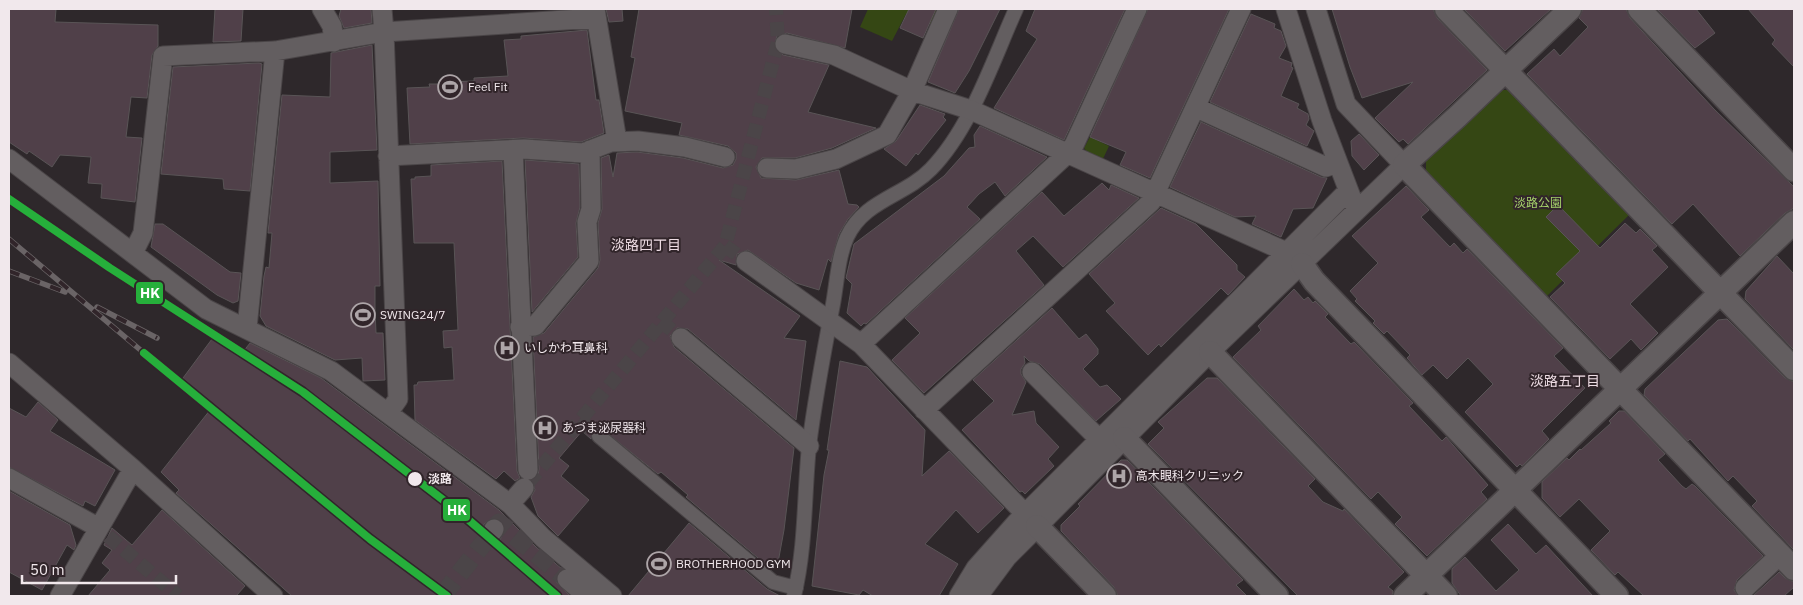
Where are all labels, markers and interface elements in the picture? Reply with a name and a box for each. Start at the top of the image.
sports icon: Feel Fit [437,74,463,100]
place label: Feel Fit [468,79,508,94]
park label: 淡路公園 [1514,195,1562,210]
district label: 淡路四丁目 [611,236,681,254]
line badge: HK [135,281,164,305]
text: HK [140,284,160,302]
sports icon: SWING24/7 [350,302,376,328]
place label: SWING24/7 [380,307,446,322]
hospital icon: いしかわ耳鼻科 [494,335,520,361]
place label: いしかわ耳鼻科 [524,340,608,355]
district label: 淡路五丁目 [1530,372,1600,390]
hospital icon: あづま泌尿器科 [532,415,558,441]
place label: あづま泌尿器科 [562,420,646,435]
hospital icon: 高木眼科クリニック [1106,463,1132,489]
place label: 高木眼科クリニック [1136,468,1244,483]
marker: 淡路 [406,470,424,488]
place label: 淡路 [428,471,452,486]
line badge: HK [442,498,471,522]
text: HK [447,501,467,519]
sports icon: BROTHERHOOD GYM [646,551,672,577]
scale bar [22,552,176,584]
place label: BROTHERHOOD GYM [676,556,791,571]
text: 50 m [30,560,65,579]

